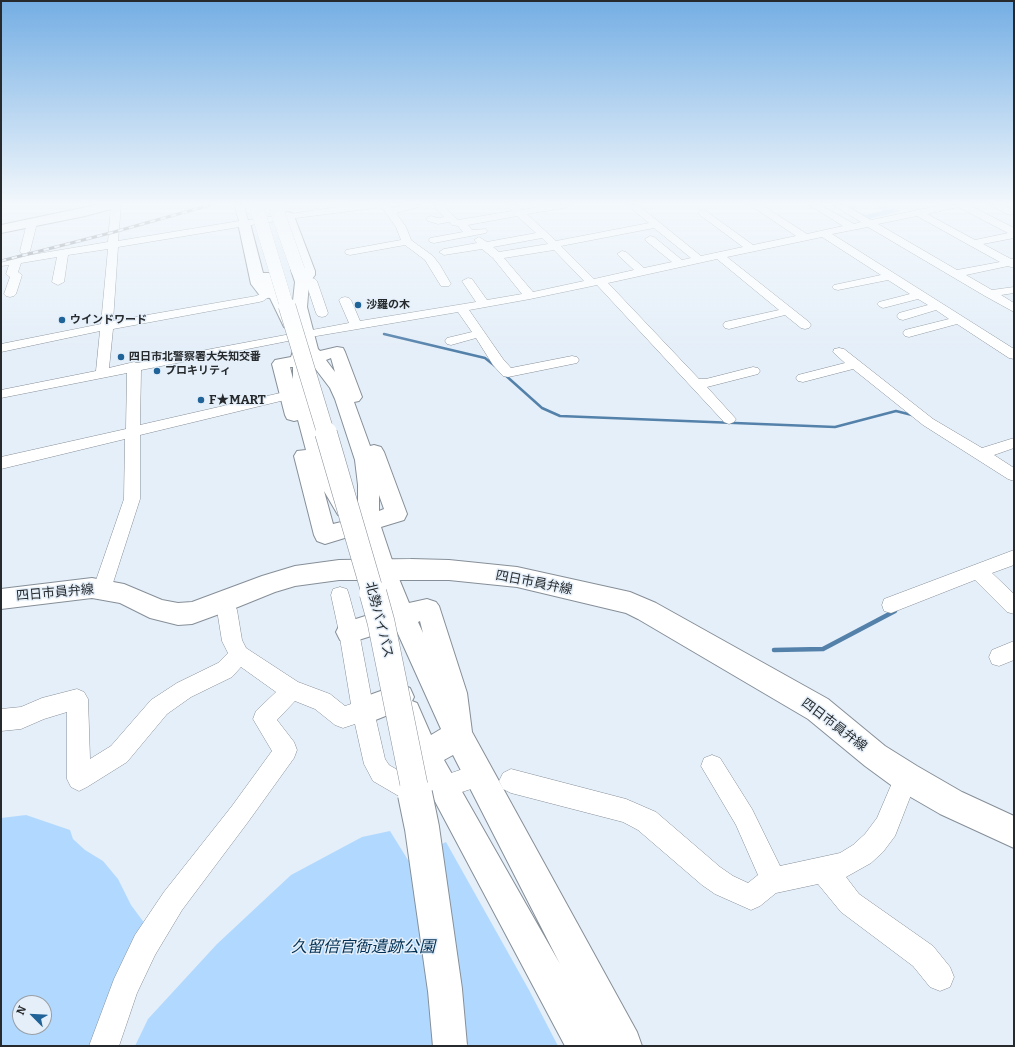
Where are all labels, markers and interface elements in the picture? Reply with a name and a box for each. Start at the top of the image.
place label: 沙羅の木 [366,298,410,312]
marker: 沙羅の木 [353,300,363,310]
place label: ウインドワード [70,313,147,327]
marker: ウインドワード [57,315,67,325]
place label: 四日市北警察署大矢知交番 [129,350,261,364]
marker: 四日市北警察署大矢知交番 [116,352,126,362]
place label: プロキリティ [165,364,231,378]
marker: プロキリティ [152,366,162,376]
place label: F★MART [209,392,266,408]
marker: F★MART [196,395,206,405]
street label: 四日市員弁線 [494,568,574,598]
street label: 北勢バイパス [362,580,396,660]
street label: 四日市員弁線 [15,582,95,604]
street label: 四日市員弁線 [798,695,870,755]
park label: 久留倍官衙遺跡公園 [291,938,435,958]
north arrow [12,995,52,1035]
text: N [14,1004,29,1017]

